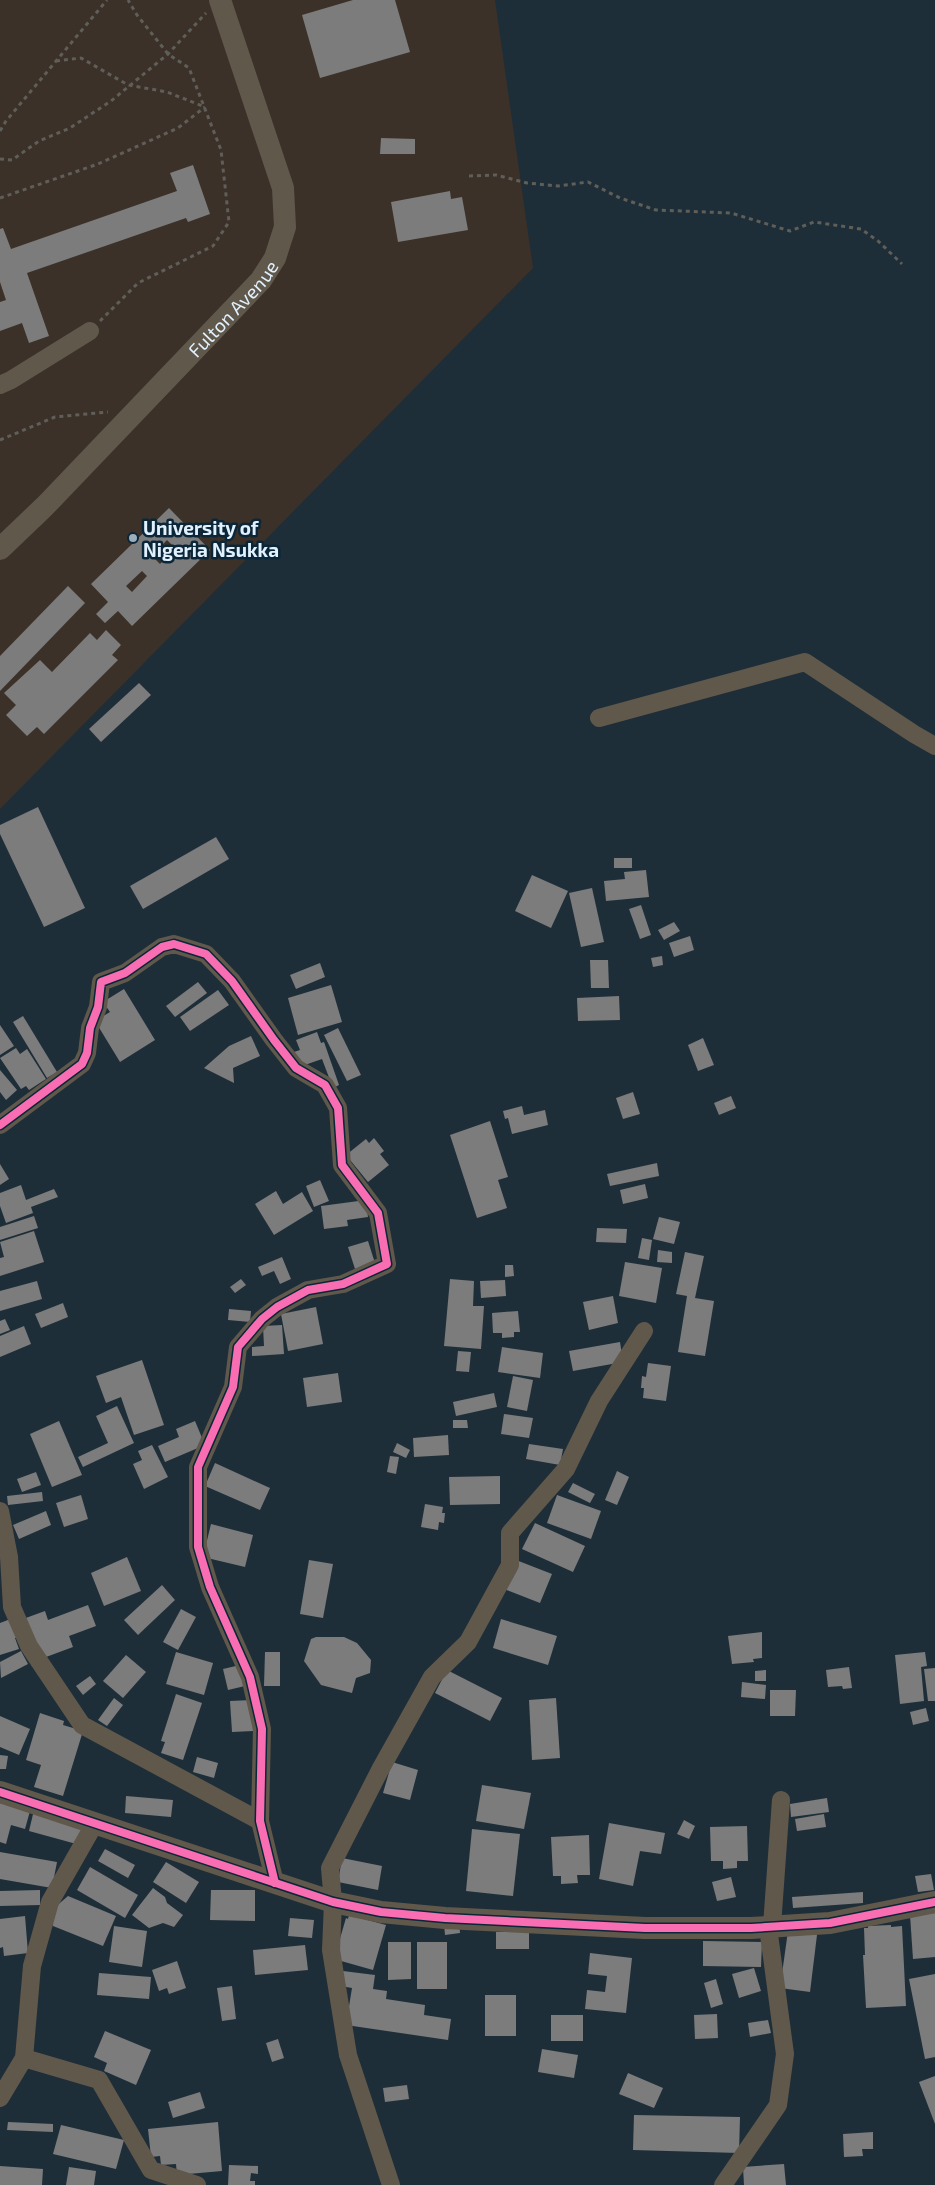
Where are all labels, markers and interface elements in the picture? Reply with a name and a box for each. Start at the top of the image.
street label: Fulton Avenue [183,256,282,361]
place label: University of Nigeria Nsukka [143,516,279,561]
marker: University of Nigeria Nsukka [127,532,139,544]

